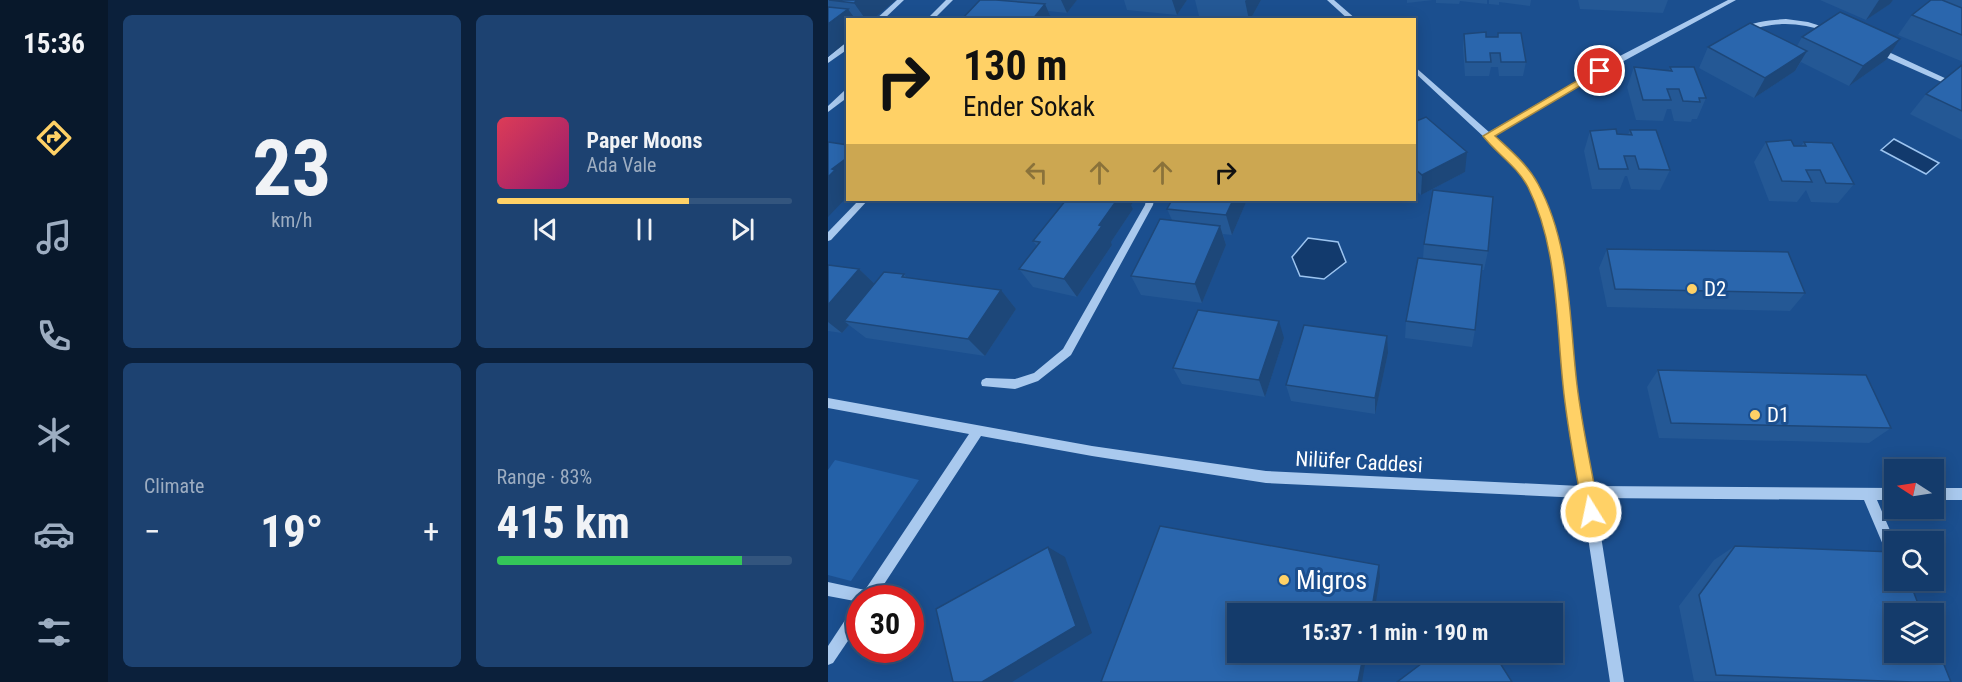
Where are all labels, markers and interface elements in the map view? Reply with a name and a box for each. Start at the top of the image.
text: 15:36 [23,28,85,60]
text: 130 m [963,41,1068,90]
icon: right [864,42,942,120]
pin [1574,45,1625,96]
icon: arrive [1583,54,1616,87]
text: Ender Sokak [963,91,1095,123]
icon: directions [33,117,75,159]
text: 23 [252,123,331,214]
text: Paper Moons [587,128,702,153]
text: Ada Vale [587,153,656,177]
icon: left [1020,156,1053,189]
icon: ahead [1083,156,1116,189]
icon: ahead [1146,156,1179,189]
icon: right [1209,156,1242,189]
text: km/h [271,208,312,232]
icon: previous [529,213,562,246]
icon: pause [628,213,661,246]
icon: next [726,213,759,246]
icon: music [33,216,75,258]
place label: D2 [1704,277,1726,301]
marker: D2 [1685,282,1699,296]
icon: phone [33,315,75,357]
place label: D1 [1767,403,1789,427]
marker: D1 [1748,408,1762,422]
icon: climate [33,414,75,456]
street label: Nilüfer Caddesi [1295,447,1423,477]
north arrow [1884,459,1944,519]
map controls [1884,459,1944,663]
text: Range · 83% [497,465,592,489]
text: Climate [144,474,204,498]
position arrow [1559,480,1623,544]
text: 415 km [497,496,630,549]
text: 19° [260,505,323,558]
text: − [144,512,161,551]
text: + [423,512,439,551]
icon: car [33,513,75,555]
button: search [1884,531,1944,591]
place label: Migros [1296,565,1367,595]
marker: Migros [1277,573,1291,587]
speed limit sign: 30 [846,585,924,663]
button: layers [1884,603,1944,663]
icon: filters [33,611,75,653]
text: 15:37 · 1 min · 190 m [1302,620,1488,645]

